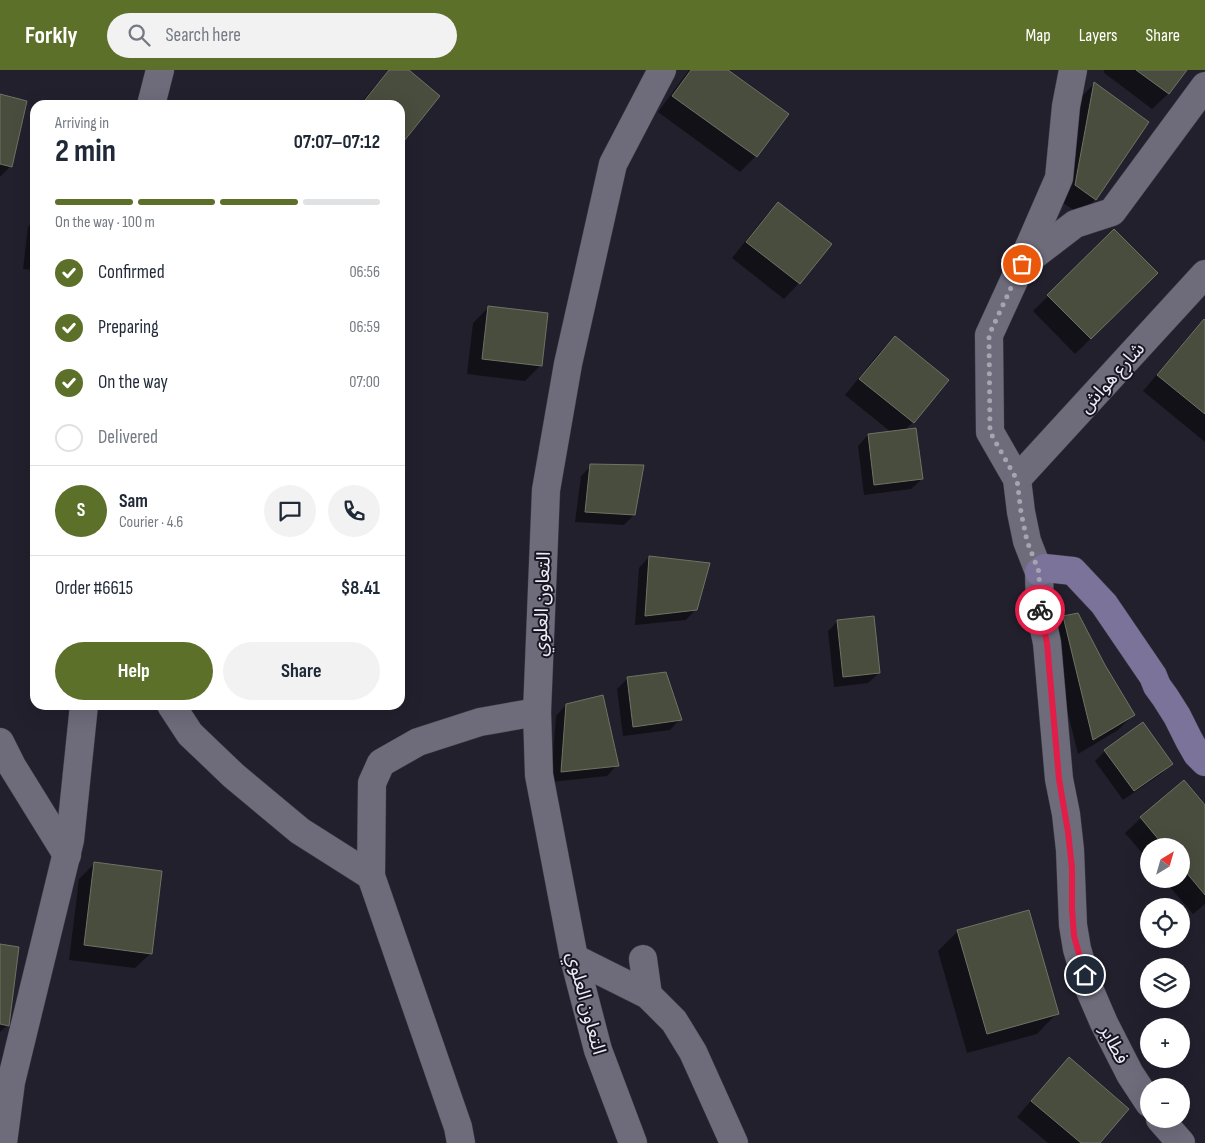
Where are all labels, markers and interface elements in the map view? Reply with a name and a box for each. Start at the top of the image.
search box [107,13,457,58]
text: Forkly [25,21,77,50]
icon: search [125,21,153,49]
text: Search here [165,24,241,47]
text: Map [1026,25,1051,46]
text: Layers [1079,25,1118,46]
text: Share [1146,25,1180,46]
text: Arriving in [55,114,109,133]
text: 07:07–07:12 [294,131,380,154]
text: 2 min [55,132,116,171]
text: On the way · 100 m [55,213,155,232]
pin [1001,243,1043,285]
icon: bag [1008,250,1036,278]
icon: check [55,259,83,287]
text: Confirmed [98,261,165,284]
text: 06:56 [349,263,380,282]
icon: check [55,314,83,342]
text: Preparing [98,316,159,339]
text: 06:59 [349,318,380,337]
street label: شارع هواش [1074,338,1151,419]
icon: check [55,369,83,397]
text: On the way [98,371,168,394]
text: 07:00 [349,373,380,392]
text: Delivered [98,426,158,449]
button: chat [264,485,316,537]
button: phone [328,485,380,537]
text: Sam [119,490,148,513]
text: S [77,499,85,522]
text: Courier · 4.6 [119,513,183,532]
street label: التعاون العلوي [529,551,558,657]
text: Order #6615 [55,577,133,600]
text: $8.41 [341,577,380,600]
courier [1015,585,1065,635]
icon: bike [1026,596,1054,624]
button: Help [55,642,213,700]
button: Share [223,642,380,700]
north arrow [1140,838,1190,888]
map controls [1140,838,1190,1128]
button: locate [1140,898,1190,948]
street label: التعاون العلوي [559,950,610,1058]
pin [1064,954,1106,996]
button: layers [1140,958,1190,1008]
icon: home [1071,961,1099,989]
button: + [1140,1018,1190,1068]
street label: فطاير [1094,1020,1133,1068]
button: − [1140,1078,1190,1128]

